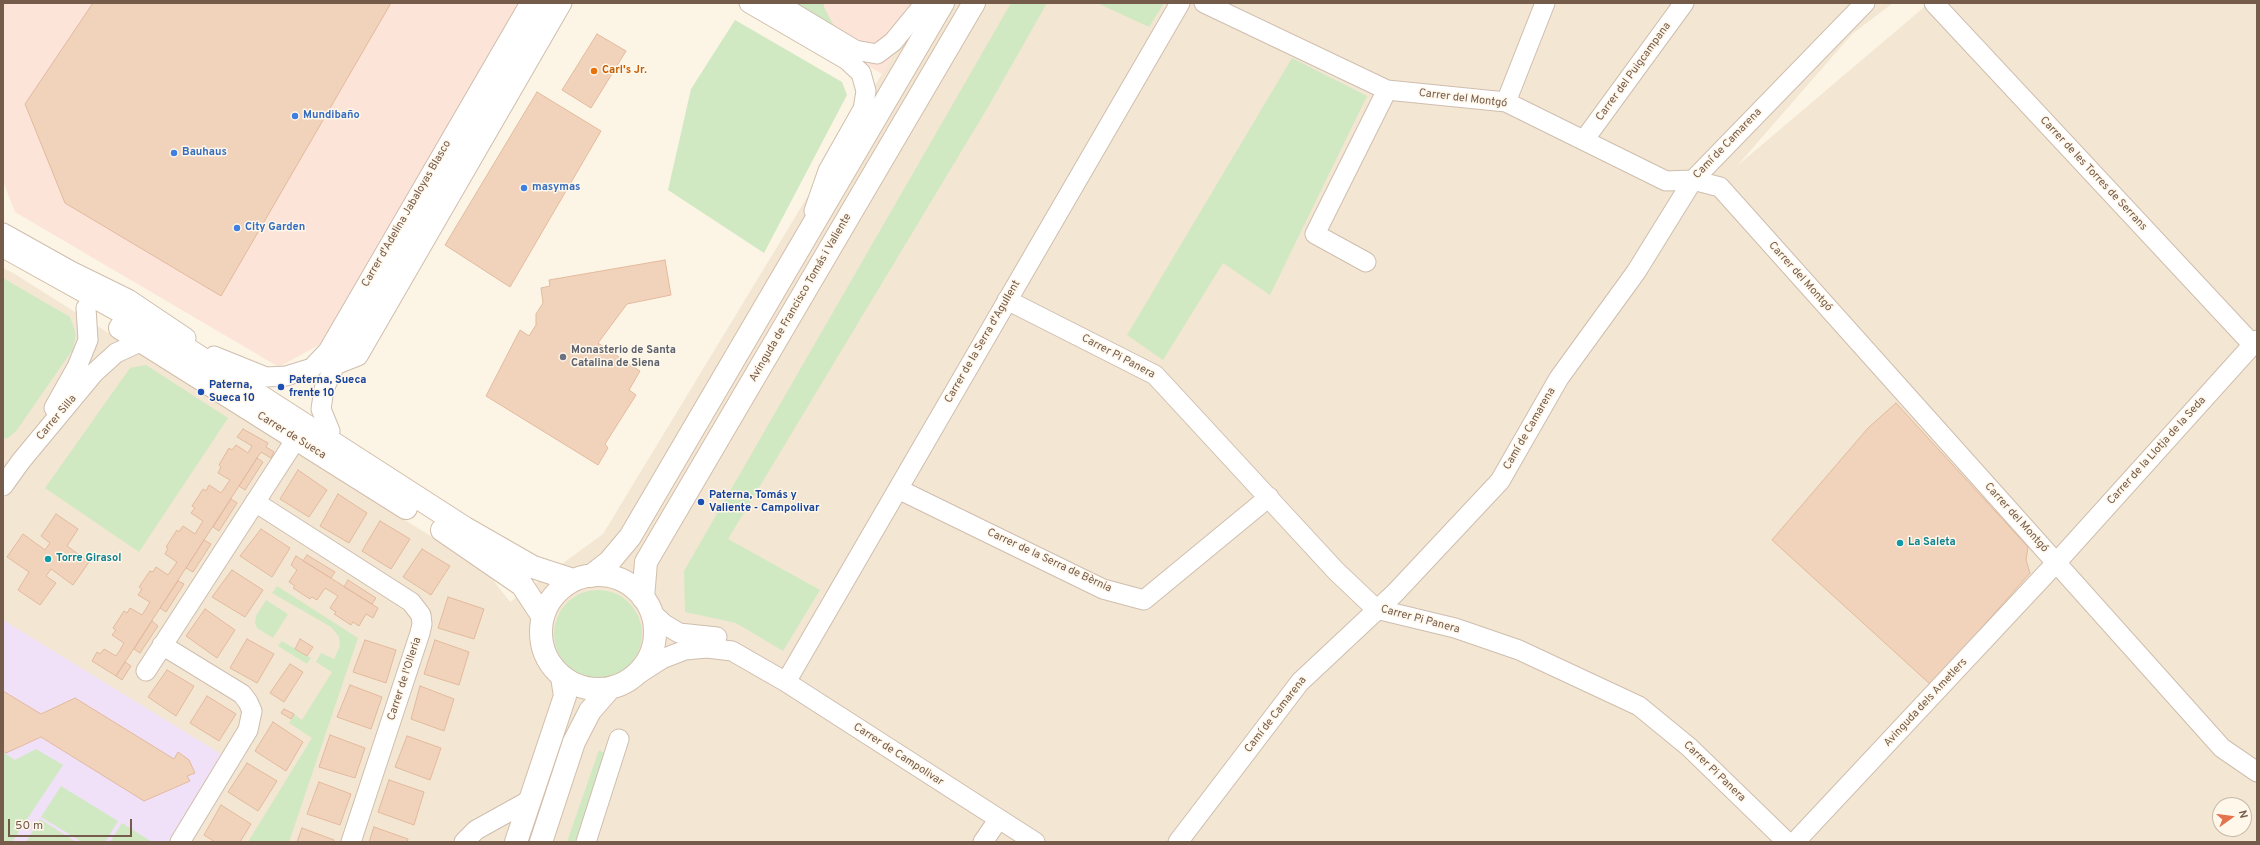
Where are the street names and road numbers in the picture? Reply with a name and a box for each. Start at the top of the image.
street label: Carrer del Puigcampana [1594,20,1674,124]
street label: Carrer del Montgó [1418,87,1508,111]
street label: Camí de Camarena [1691,106,1765,182]
street label: Carrer de les Torres de Serrans [2037,114,2149,234]
street label: Carrer d'Adelina Jabaloyas Blasco [360,138,454,290]
street label: Avinguda de Francisco Tomás i Valiente [747,211,855,385]
street label: Carrer del Montgó [1765,240,1835,314]
street label: Carrer de la Serra d'Agullent [942,278,1024,406]
street label: Carrer Pi Panera [1079,332,1157,382]
street label: Camí de Camarena [1501,385,1559,473]
street label: Carrer Silla [34,393,80,443]
street label: Carrer de la Llotja de la Seda [2105,394,2209,508]
street label: Carrer de Sueca [254,410,328,462]
street label: Carrer del Montgó [1981,481,2051,555]
street label: Carrer de la Serra de Bèrnia [985,526,1113,596]
street label: Carrer Pi Panera [1379,603,1461,637]
street label: Carrer de l'Olleria [385,636,425,722]
street label: Avinguda dels Ametlers [1882,656,1970,750]
street label: Camí de Camarena [1242,674,1310,756]
street label: Carrer de Campolivar [850,721,946,789]
street label: Carrer Pi Panera [1680,739,1748,805]

